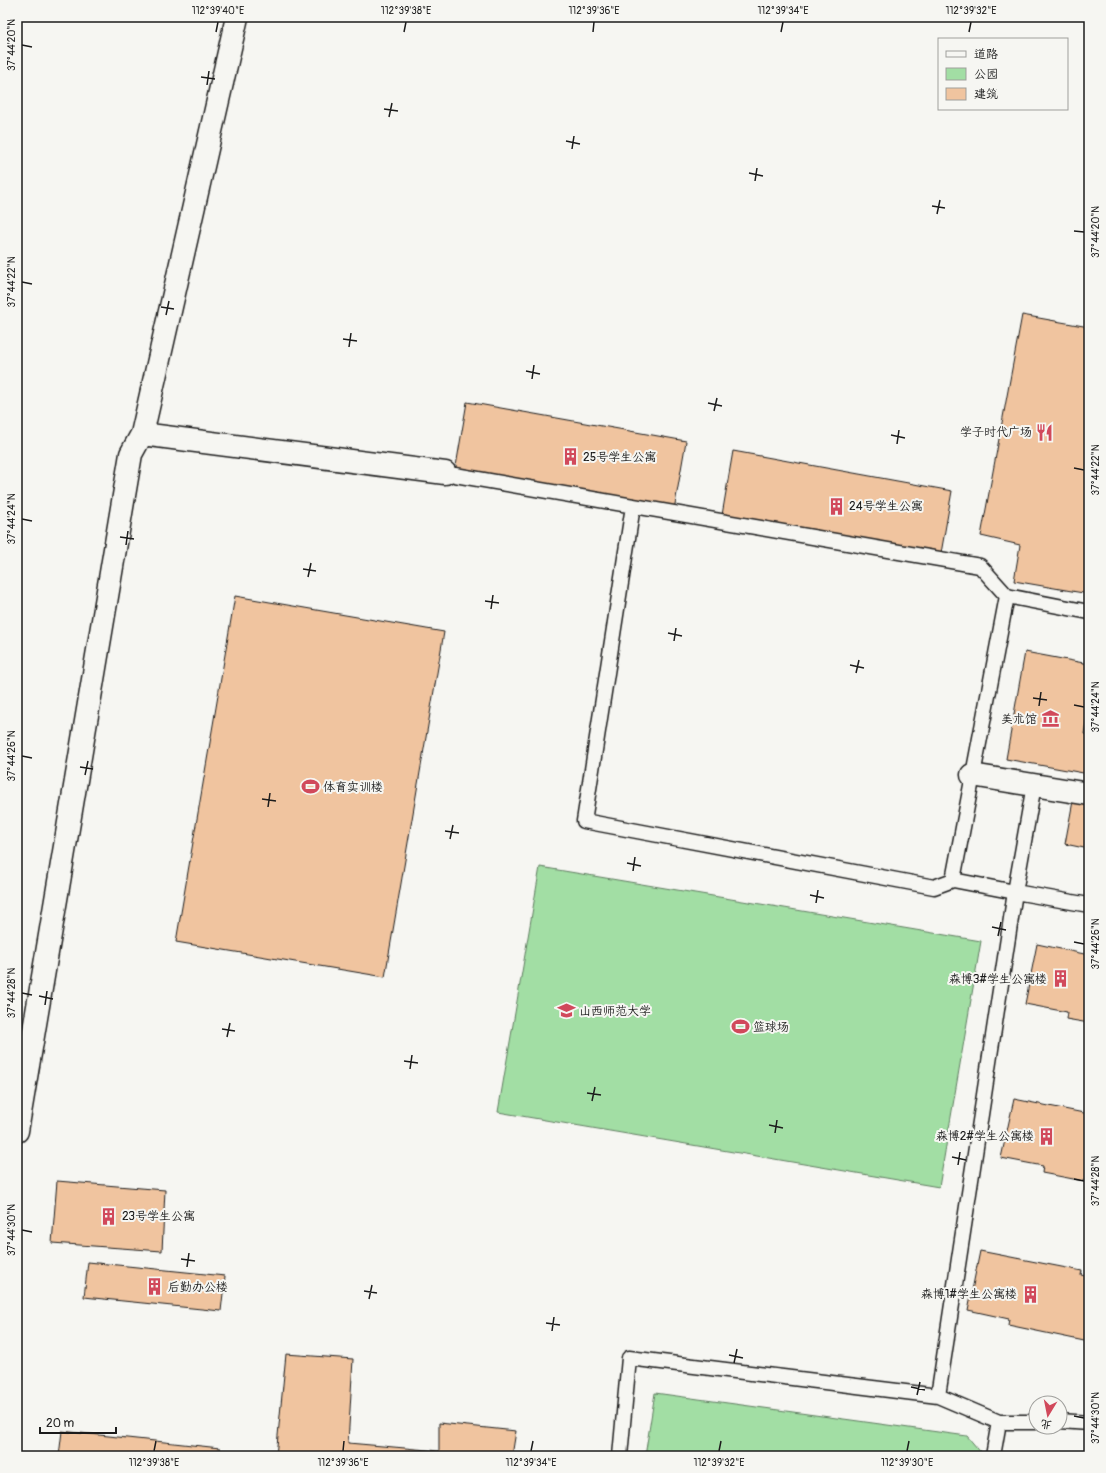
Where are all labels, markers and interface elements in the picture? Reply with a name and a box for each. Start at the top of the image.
text: 112°39'40"E [192,5,244,17]
text: 112°39'38"E [381,5,431,17]
text: 112°39'36"E [568,5,620,17]
text: 112°39'34"E [757,5,809,17]
text: 112°39'32"E [946,5,996,17]
text: 37°44'20"N [6,19,18,71]
legend [938,38,1068,110]
text: 道路 [974,47,998,62]
text: 公园 [974,67,998,82]
text: 建筑 [974,87,998,102]
text: 37°44'20"N [1090,206,1102,258]
text: 37°44'22"N [6,256,18,307]
restaurant icon: 学子时代广场 [1035,422,1055,442]
place label: 学子时代广场 [960,425,1032,440]
text: 37°44'22"N [1090,444,1102,495]
building icon: 25号学生公寓 [560,447,580,467]
place label: 25号学生公寓 [583,450,656,465]
text: 37°44'24"N [6,493,18,545]
building icon: 24号学生公寓 [826,496,846,516]
place label: 24号学生公寓 [849,499,923,514]
text: 37°44'24"N [1090,681,1102,733]
museum icon: 美术馆 [1040,709,1060,729]
place label: 美术馆 [1001,712,1037,727]
text: 37°44'26"N [6,730,18,782]
sports icon: 体育实训楼 [300,777,320,797]
place label: 体育实训楼 [323,780,383,795]
text: 37°44'26"N [1090,918,1102,970]
text: 37°44'28"N [6,968,18,1018]
building icon: 森博3#学生公寓楼 [1050,969,1070,989]
place label: 森博3#学生公寓楼 [949,972,1047,987]
school or university icon: 山西师范大学 [556,1001,576,1021]
place label: 山西师范大学 [579,1004,651,1019]
sports icon: 篮球场 [730,1017,750,1037]
place label: 篮球场 [753,1020,789,1035]
building icon: 森博2#学生公寓楼 [1037,1126,1057,1146]
place label: 森博2#学生公寓楼 [936,1129,1034,1144]
text: 37°44'28"N [1090,1156,1102,1206]
text: 37°44'30"N [6,1204,18,1256]
building icon: 23号学生公寓 [99,1206,119,1226]
place label: 23号学生公寓 [122,1209,195,1224]
building icon: 后勤办公楼 [145,1277,165,1297]
place label: 后勤办公楼 [168,1280,228,1295]
building icon: 森博1#学生公寓楼 [1020,1284,1040,1304]
place label: 森博1#学生公寓楼 [921,1287,1017,1302]
text: 37°44'30"N [1090,1392,1102,1444]
north arrow [1028,1395,1068,1435]
scale bar [40,1409,116,1435]
text: 20 m [46,1416,75,1431]
text: 北 [1040,1417,1053,1432]
text: 112°39'38"E [129,1457,179,1469]
text: 112°39'36"E [317,1457,369,1469]
text: 112°39'34"E [505,1457,557,1469]
text: 112°39'32"E [694,1457,744,1469]
text: 112°39'30"E [881,1457,933,1469]

